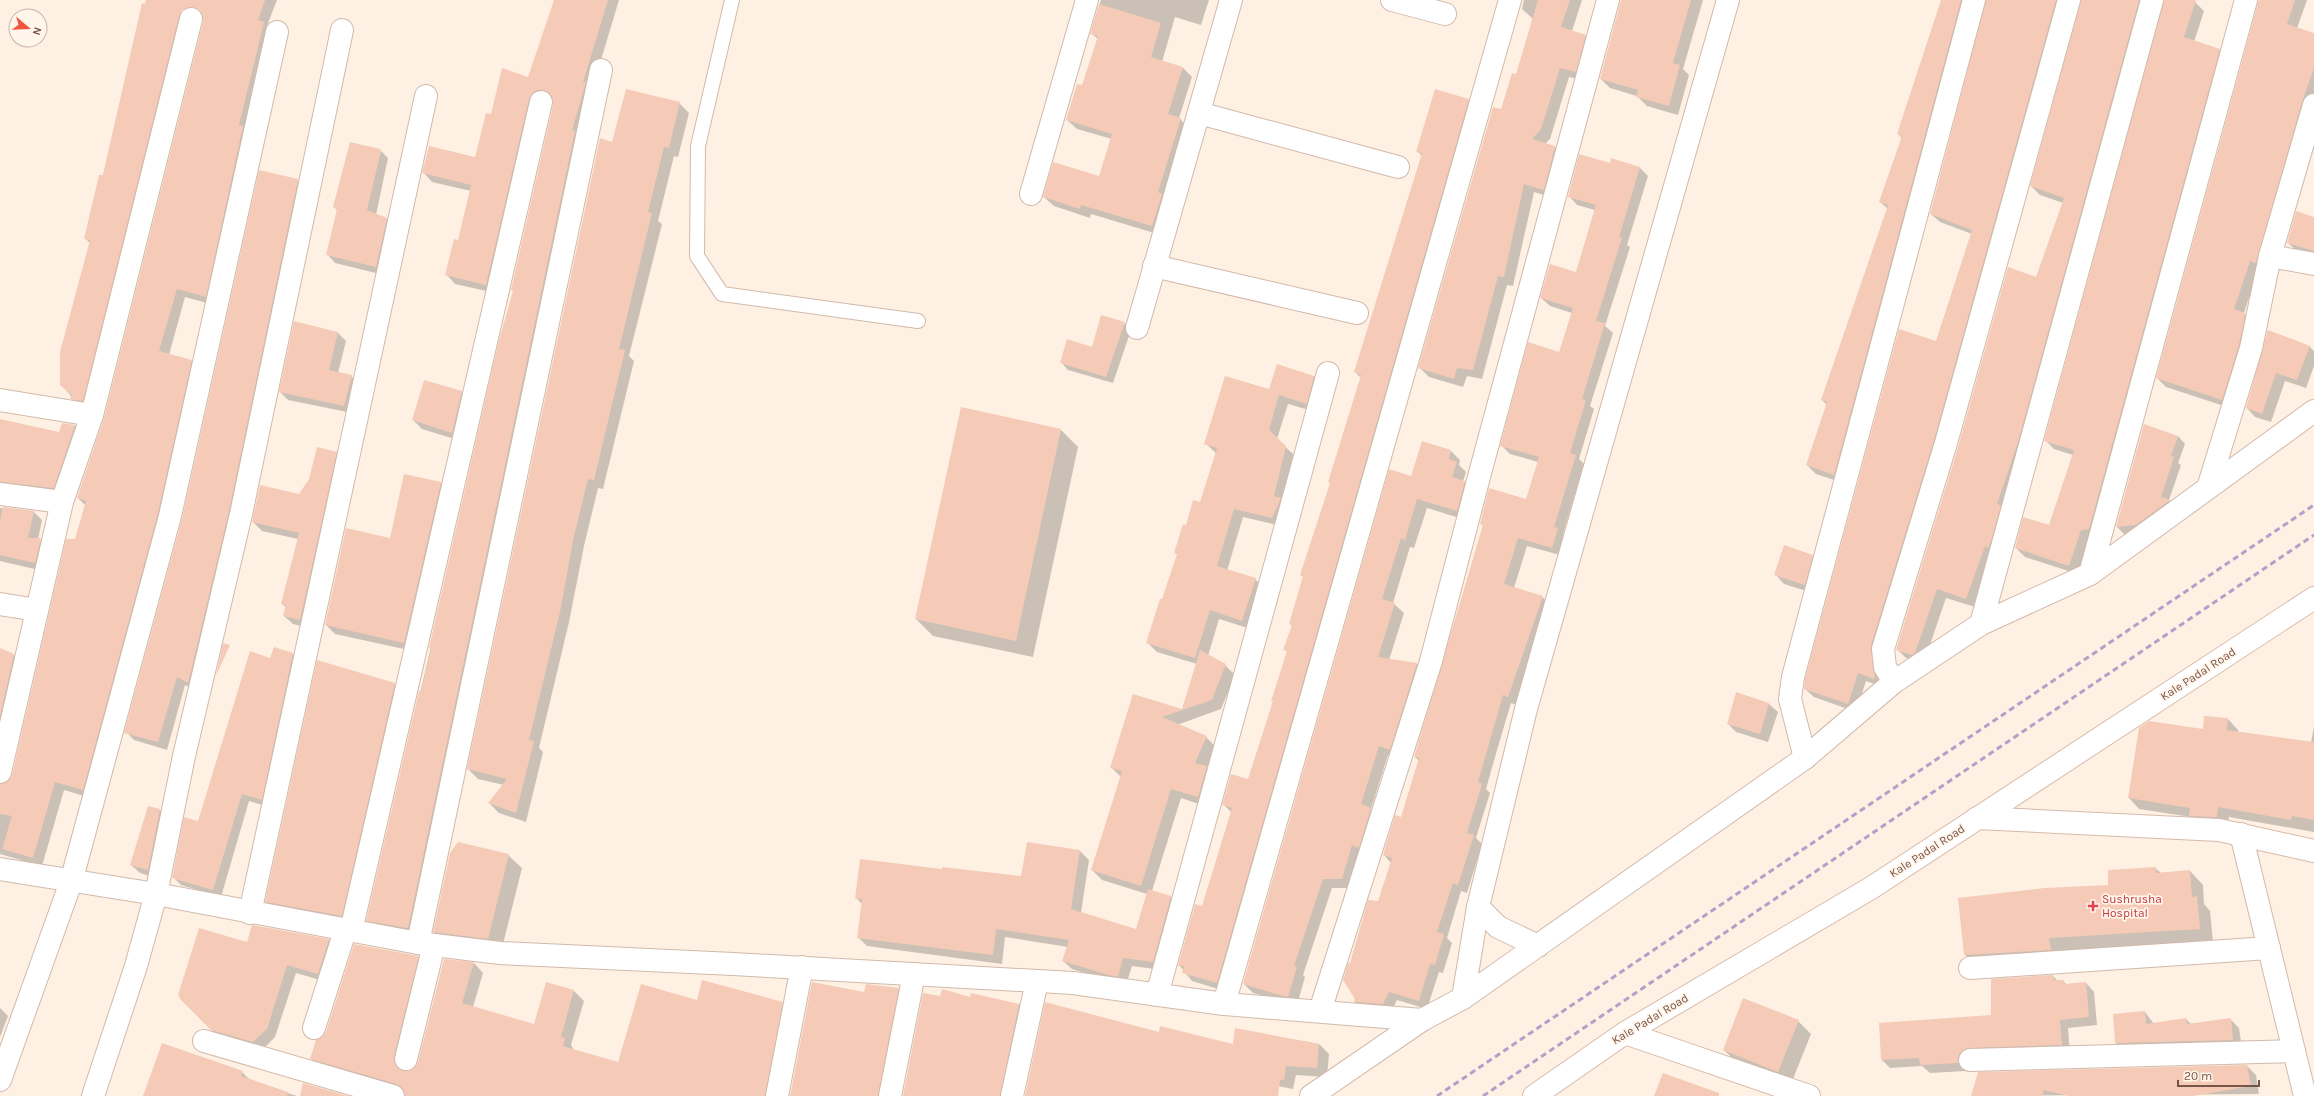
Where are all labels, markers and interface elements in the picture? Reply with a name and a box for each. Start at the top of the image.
north arrow [8,8,48,48]
text: N [30,25,44,37]
street label: Kale Padal Road [2158,644,2238,704]
street label: Kale Padal Road [1887,821,1967,881]
place label: Sushrusha Hospital [2102,892,2162,920]
marker: Sushrusha Hospital [2087,900,2099,912]
street label: Kale Padal Road [1609,991,1691,1047]
scale bar [2178,1062,2259,1088]
text: 20 m [2184,1069,2212,1083]

